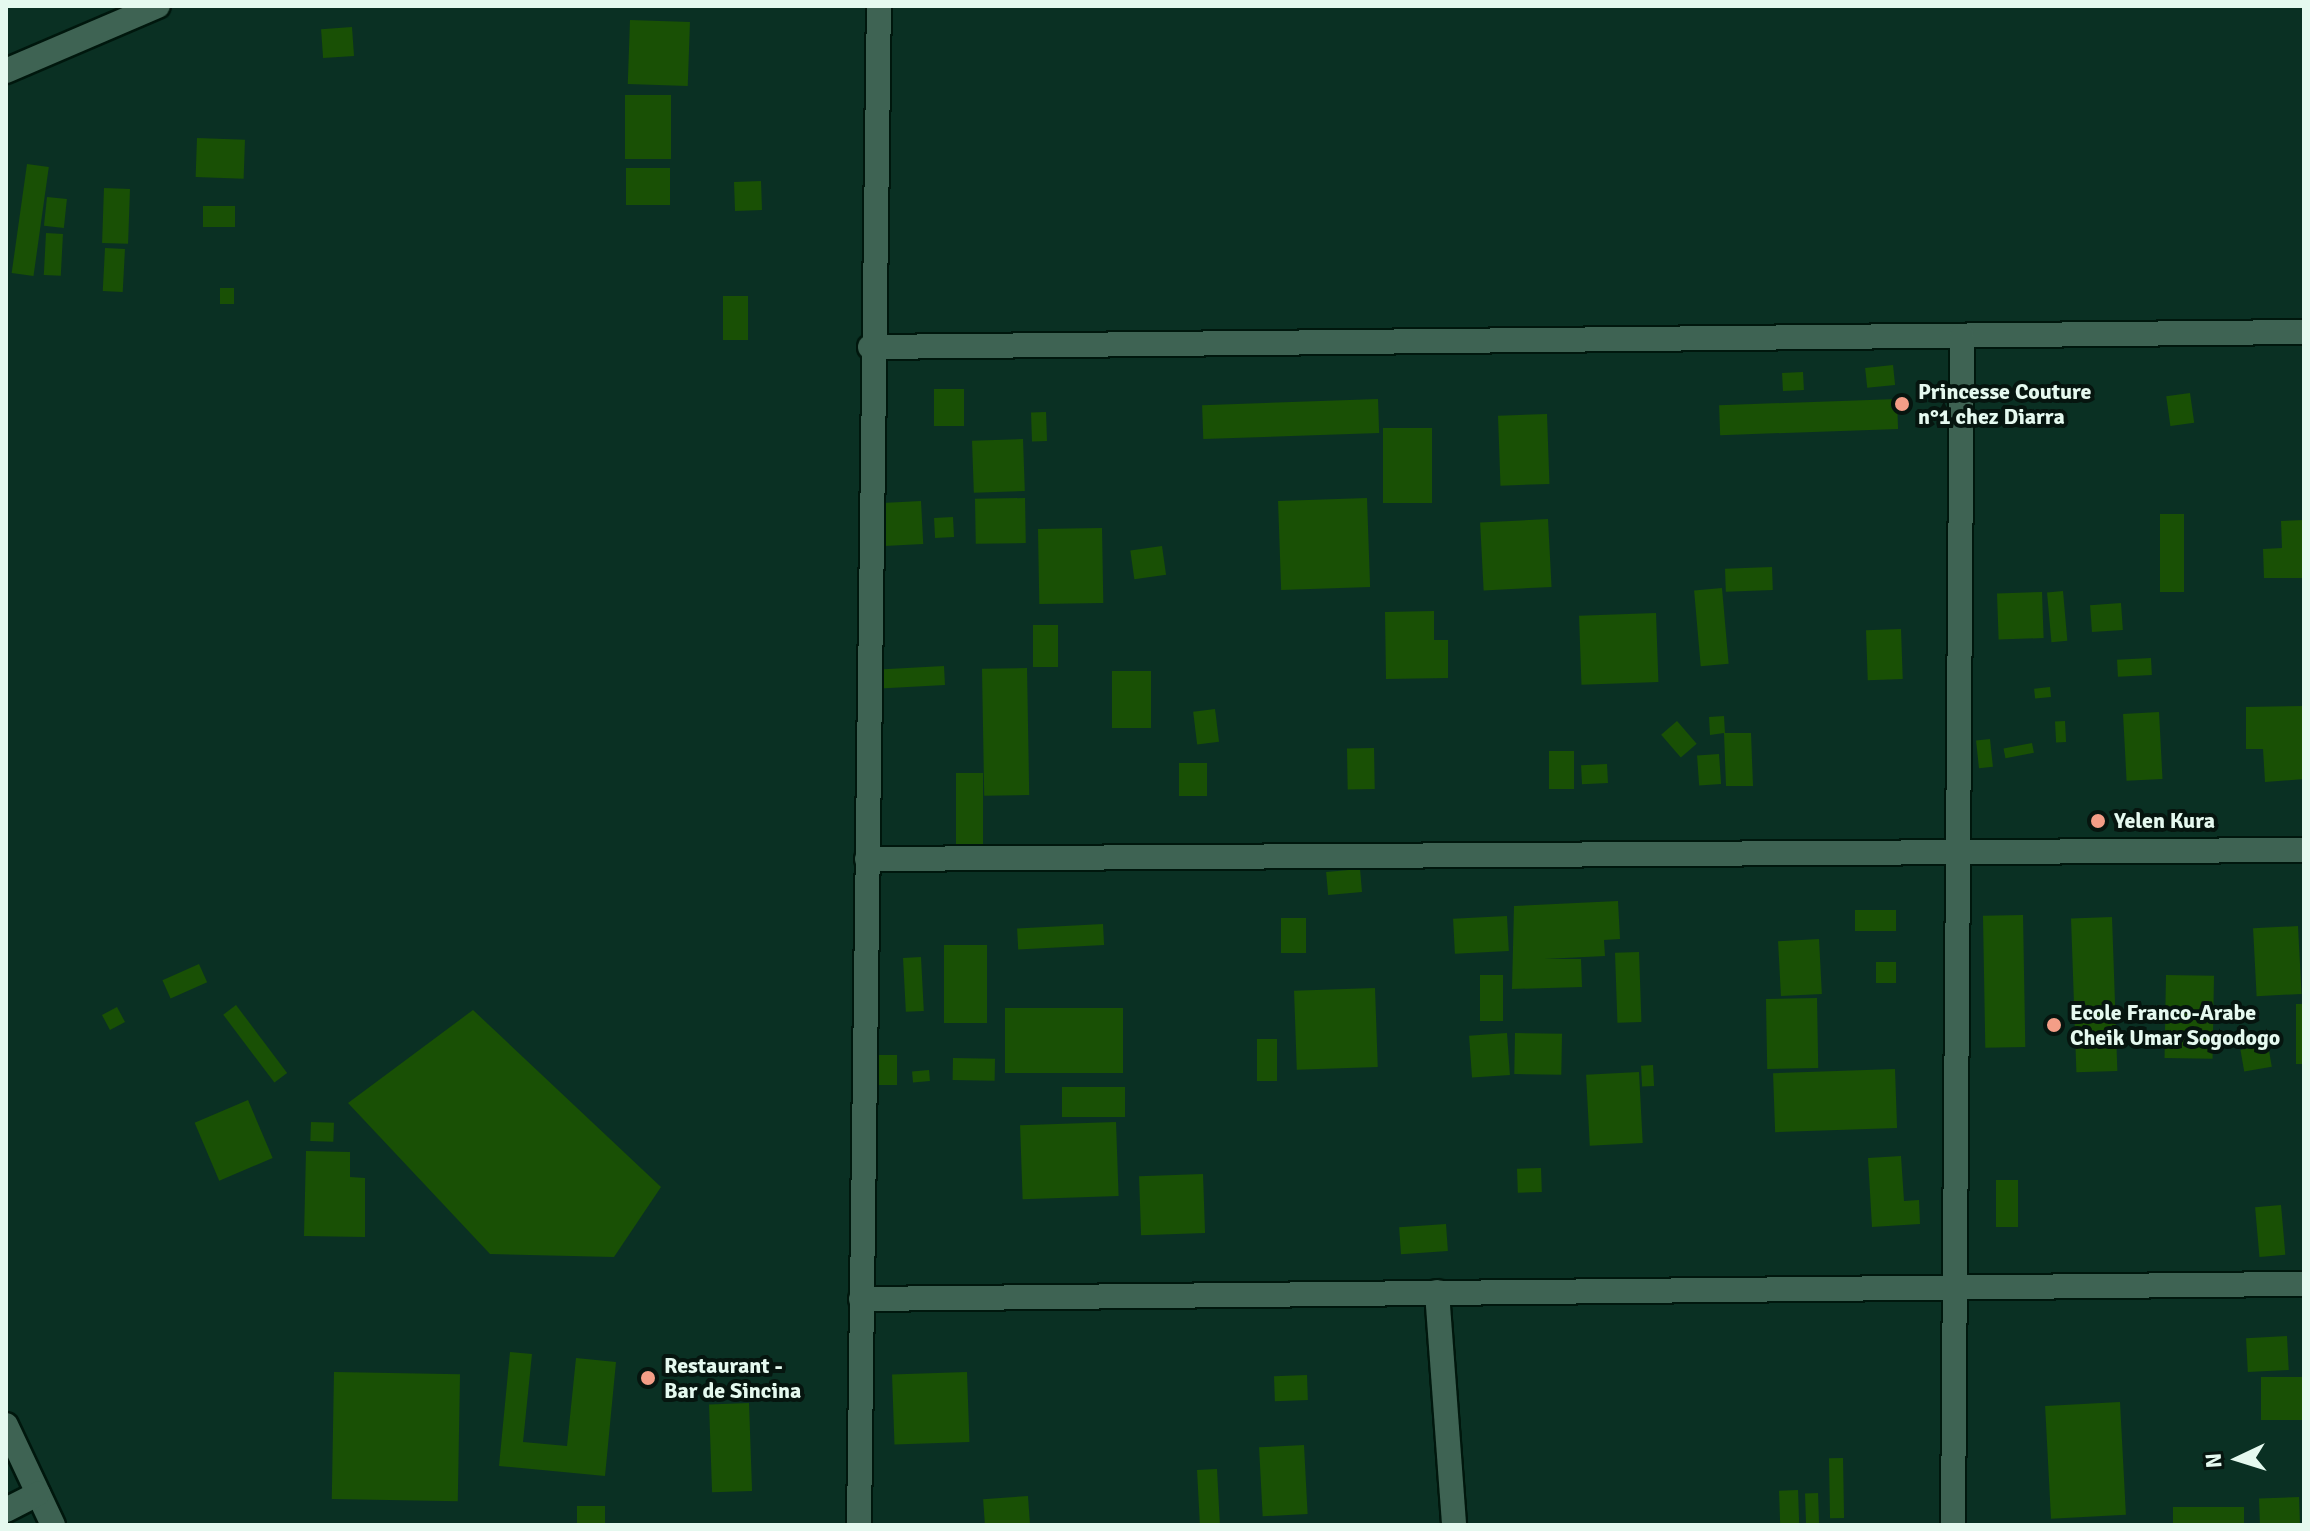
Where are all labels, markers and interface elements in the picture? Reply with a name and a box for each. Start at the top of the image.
place label: Princesse Couture n°1 chez Diarra [1918,378,2091,430]
marker: Princesse Couture n°1 chez Diarra [1893,395,1911,413]
place label: Yelen Kura [2114,808,2215,834]
marker: Yelen Kura [2089,812,2107,830]
place label: Ecole Franco-Arabe Cheik Umar Sogodogo [2070,999,2280,1050]
marker: Ecole Franco-Arabe Cheik Umar Sogodogo [2045,1016,2063,1034]
place label: Restaurant - Bar de Sincina [664,1352,801,1404]
marker: Restaurant - Bar de Sincina [639,1369,657,1387]
north arrow [2198,1419,2278,1499]
text: N [2200,1452,2228,1469]

